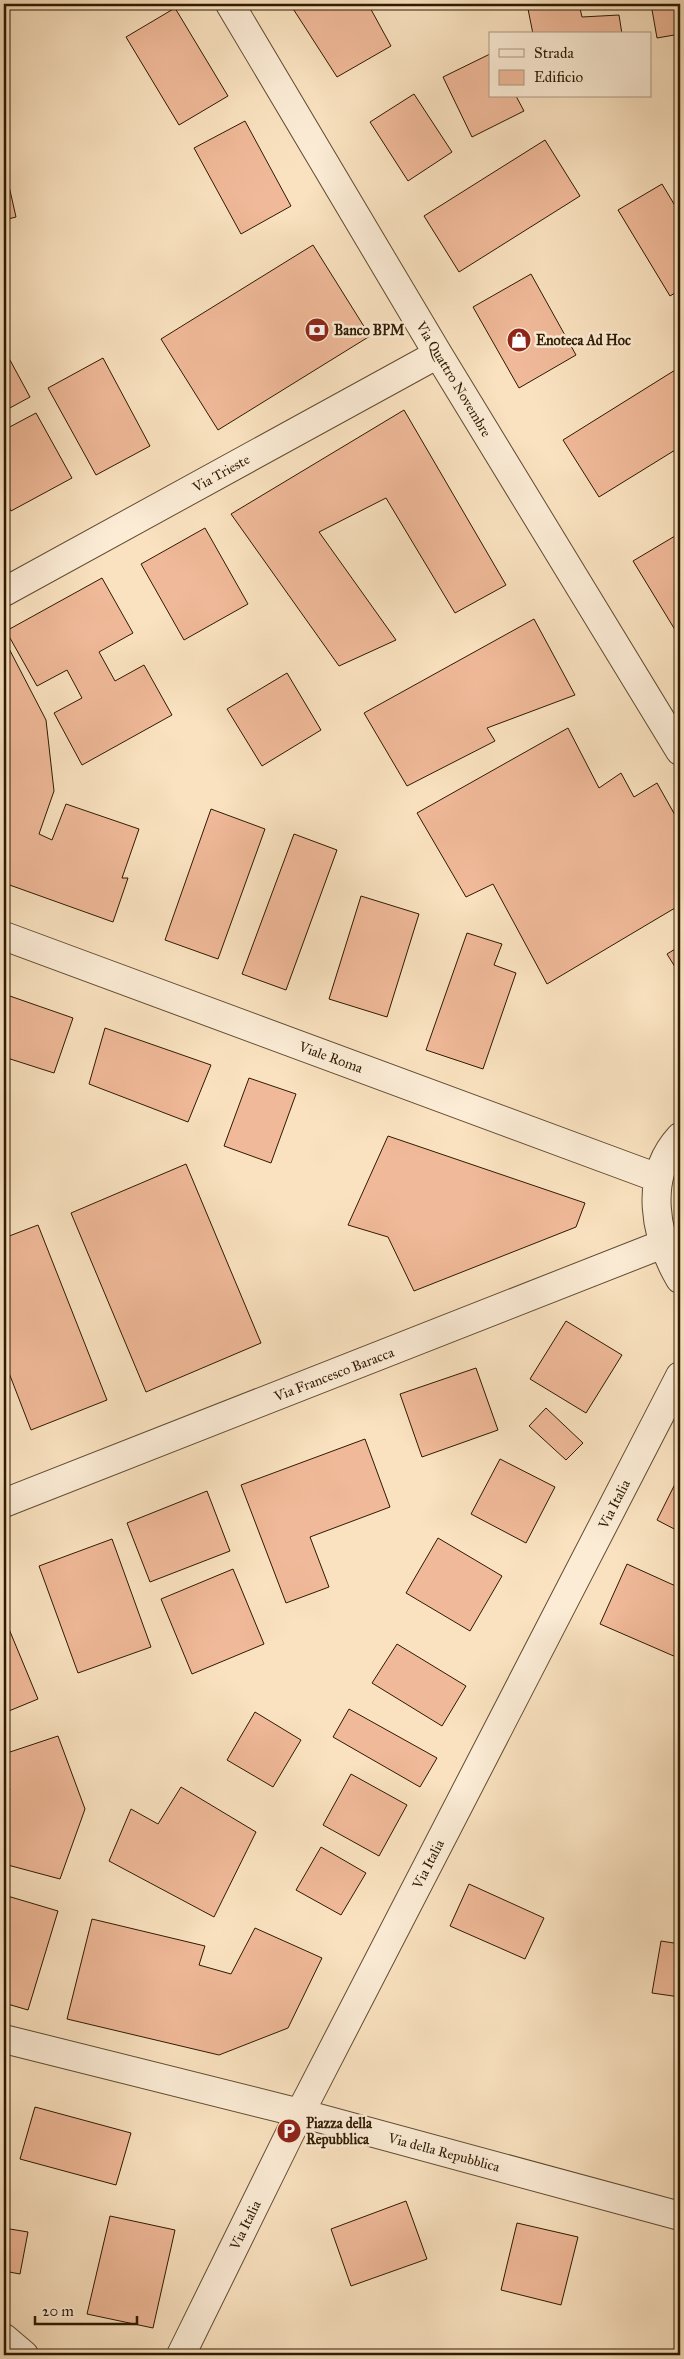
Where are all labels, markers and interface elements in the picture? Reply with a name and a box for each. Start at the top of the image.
legend [489,32,652,98]
text: Strada [534,44,574,62]
text: Edificio [534,68,583,86]
bank icon: Banco BPM [304,317,330,343]
street label: Via Quattro Novembre [412,318,495,440]
place label: Banco BPM [334,322,405,339]
shop icon: Enoteca Ad Hoc [506,327,532,353]
place label: Enoteca Ad Hoc [536,332,631,349]
street label: Via Trieste [189,451,253,497]
street label: Viale Roma [296,1038,365,1077]
street label: Via Francesco Baracca [271,1344,397,1406]
street label: Via Italia [594,1477,634,1532]
street label: Via Italia [408,1837,448,1892]
place label: Piazza della Repubblica [306,2115,373,2149]
parking icon: Piazza della Repubblica [276,2118,302,2144]
street label: Via della Repubblica [385,2129,502,2176]
street label: Via Italia [226,2198,265,2253]
scale bar [35,2294,138,2326]
text: 20 m [42,2302,74,2320]

